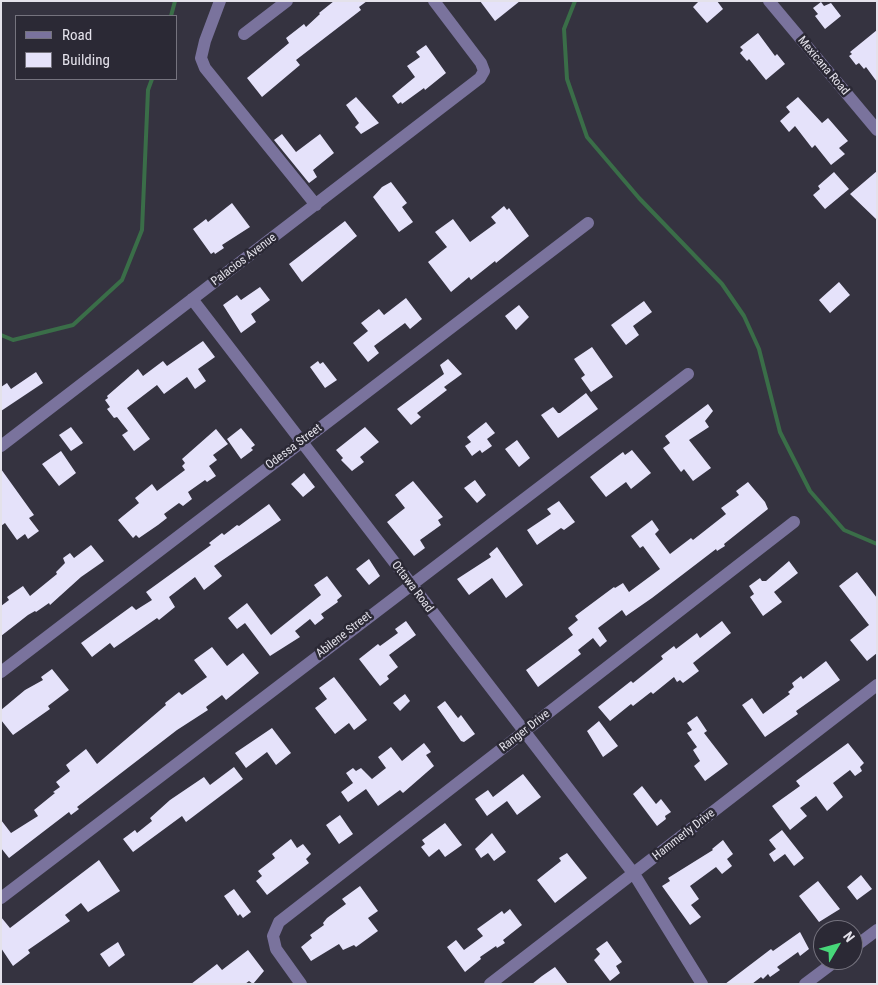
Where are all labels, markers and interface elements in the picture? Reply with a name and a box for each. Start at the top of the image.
legend [15,15,178,80]
text: Road [62,26,92,44]
street label: Mexicana Road [794,34,852,98]
text: Building [62,51,110,69]
street label: Palacios Avenue [209,231,279,289]
street label: Odessa Street [263,421,325,473]
street label: Ottawa Road [388,559,436,615]
street label: Abilene Street [313,609,375,661]
street label: Ranger Drive [497,707,553,755]
street label: Hammerly Drive [650,806,718,864]
north arrow [813,920,863,970]
text: N [840,928,858,945]

